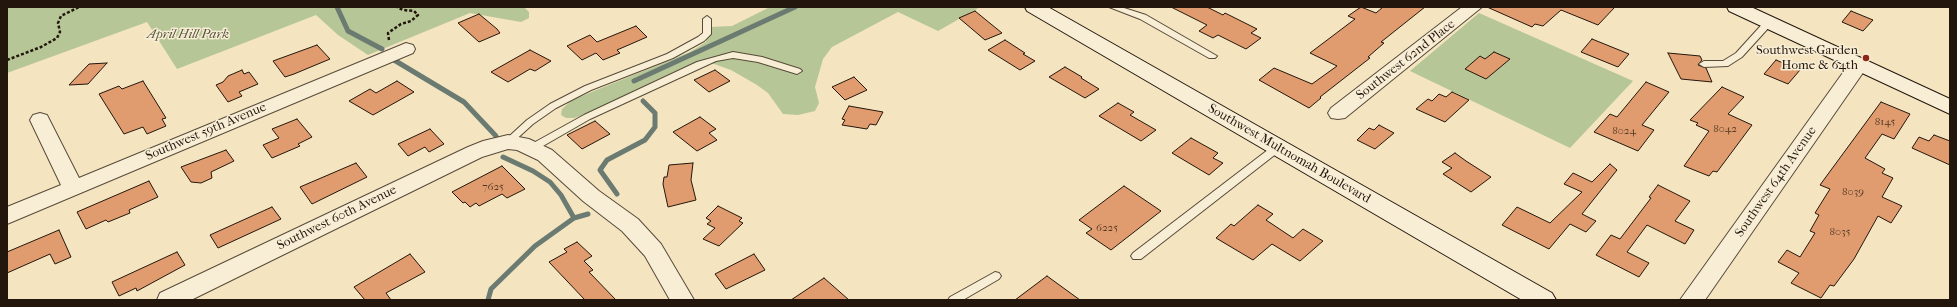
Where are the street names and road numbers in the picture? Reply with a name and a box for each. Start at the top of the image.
street label: Southwest 62nd Place [1354,17,1458,103]
street label: Southwest 59th Avenue [143,100,269,164]
street label: Southwest Multnomah Boulevard [1205,101,1373,207]
street label: Southwest 64th Avenue [1732,124,1820,240]
street label: Southwest 60th Avenue [275,182,399,254]

